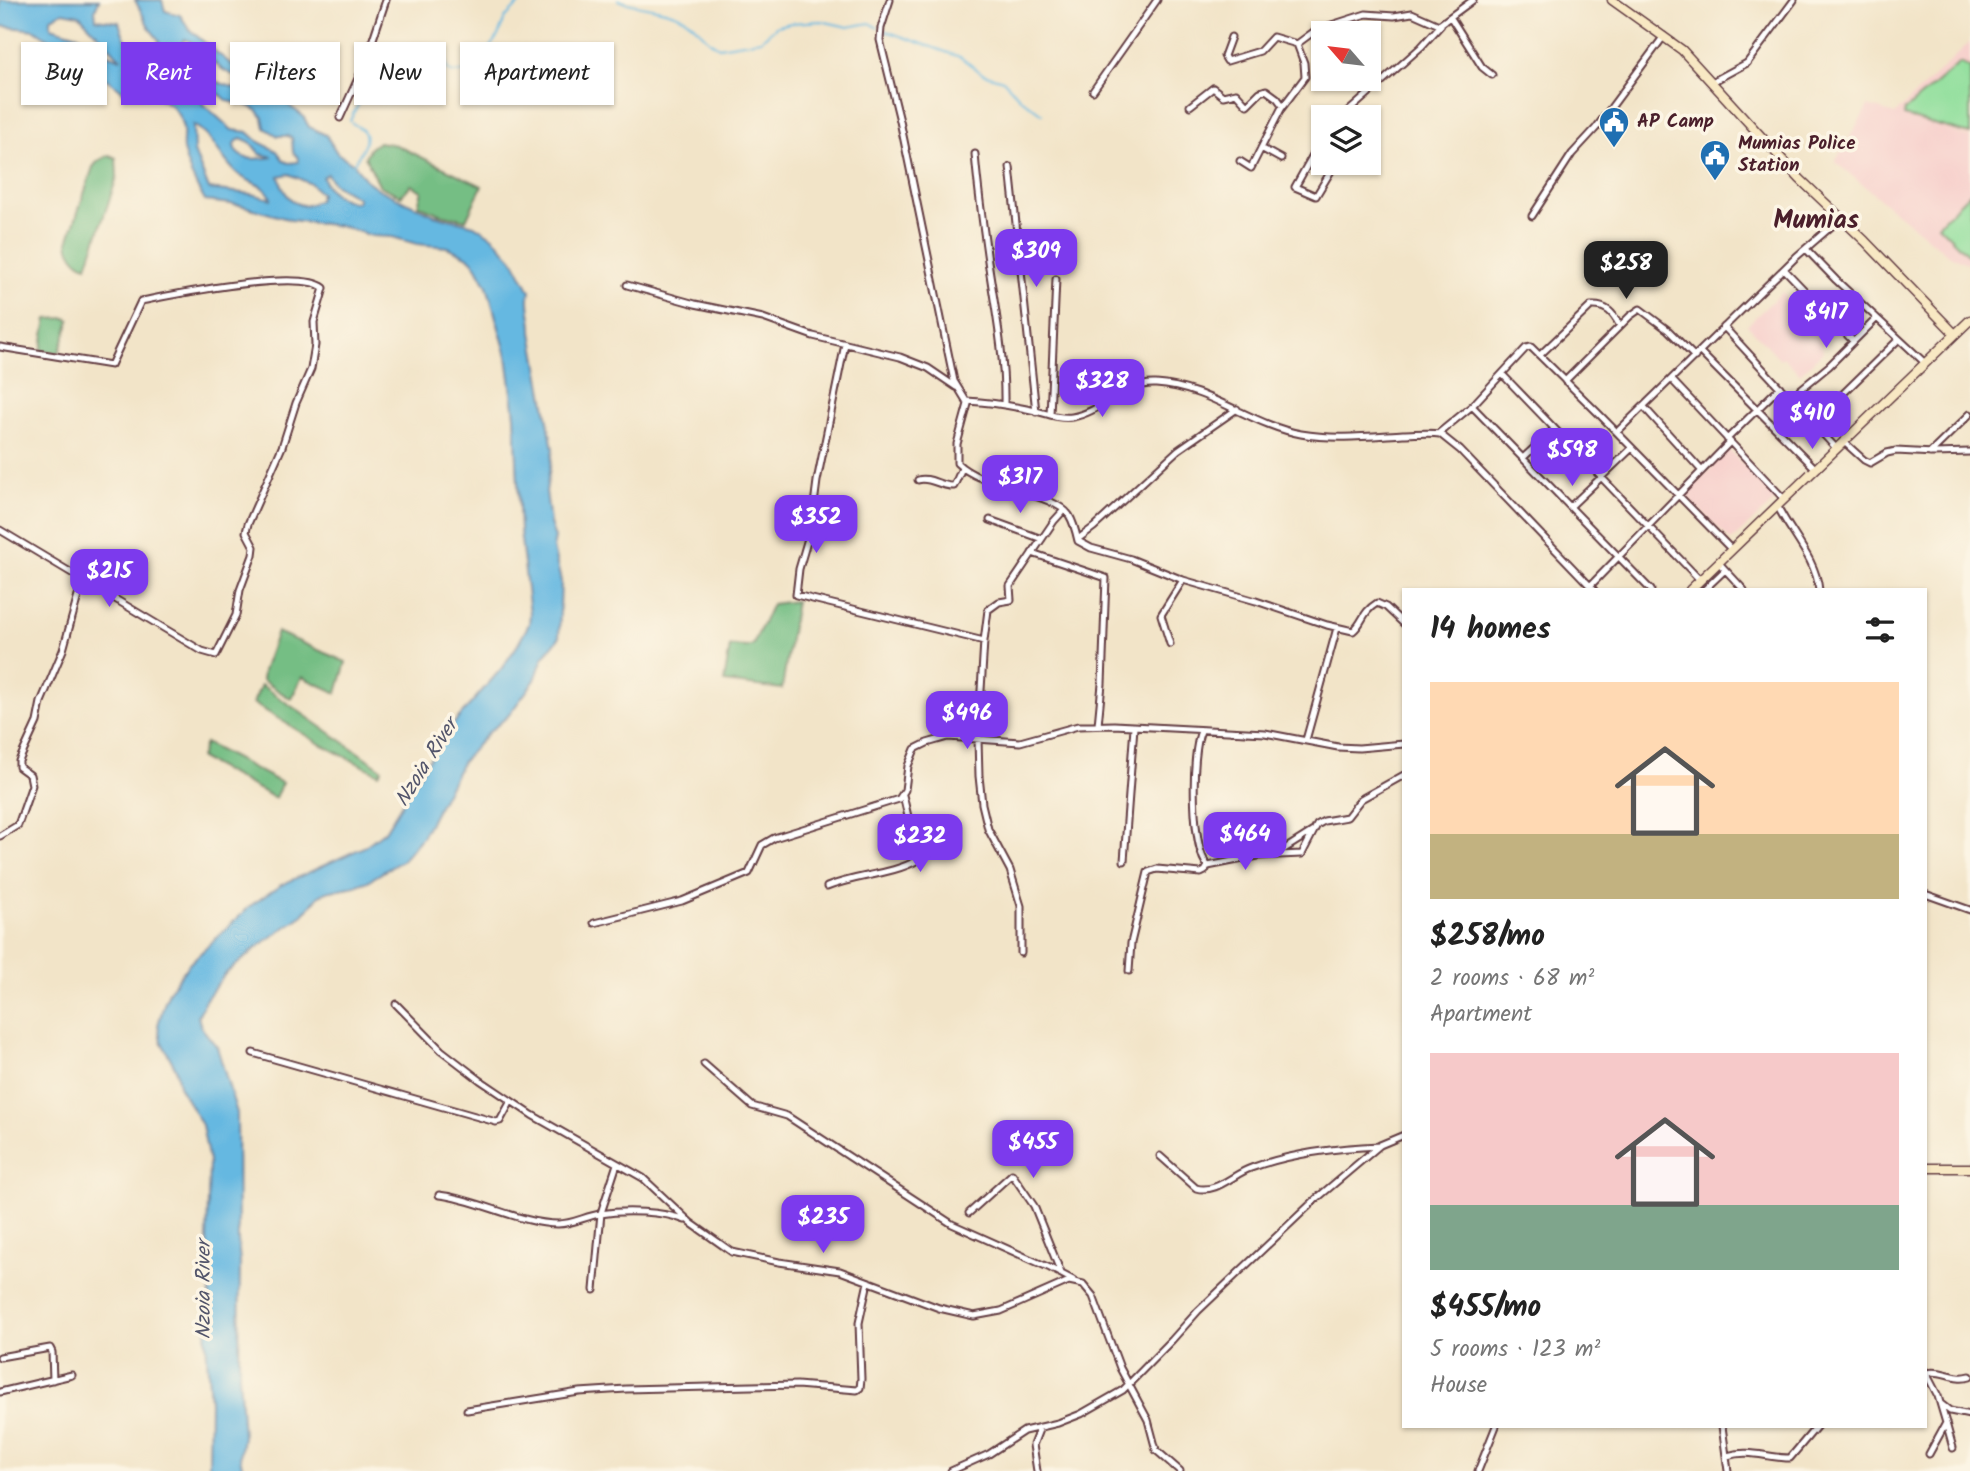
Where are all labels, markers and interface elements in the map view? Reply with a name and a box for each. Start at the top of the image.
north arrow [1311,21,1381,91]
map controls [1311,21,1381,175]
chip: Buy [21,42,107,105]
chip: Rent [121,42,216,105]
chip: Filters [230,42,340,105]
chip: New [354,42,446,105]
chip: Apartment [460,42,614,105]
button: layers [1311,105,1381,175]
public building icon: AP Camp [1597,105,1631,149]
place label: AP Camp [1637,107,1714,137]
place label: Mumias Police Station [1738,129,1856,181]
public building icon: Mumias Police Station [1698,138,1732,182]
district label: Mumias [1773,200,1859,242]
pin: $309 [995,230,1077,289]
text: $309 [1011,234,1061,270]
pin: $258 [1585,242,1667,301]
text: $258 [1600,246,1652,282]
pin: $417 [1785,290,1867,350]
text: $417 [1804,295,1848,331]
pin: $328 [1061,360,1143,419]
text: $328 [1075,364,1129,400]
pin: $410 [1771,392,1853,451]
text: $410 [1790,396,1834,432]
pin: $598 [1531,428,1613,488]
text: $598 [1547,433,1597,469]
pin: $317 [979,456,1061,515]
text: $317 [998,460,1042,496]
pin: $352 [775,496,857,555]
text: $352 [790,500,842,536]
pin: $215 [68,550,150,609]
text: $215 [86,554,132,590]
text: 14 homes [1430,606,1551,654]
icon: filters [1861,611,1899,649]
pin: $496 [926,692,1008,751]
text: $496 [942,696,992,732]
water label: Nzoia River [387,709,469,814]
icon: home [1602,728,1728,854]
pin: $464 [1204,812,1286,872]
pin: $232 [879,814,961,874]
text: $464 [1219,817,1271,853]
text: $232 [893,819,947,855]
text: $258/mo [1430,913,1545,961]
text: 2 rooms · 68 m² [1430,961,1594,997]
text: Apartment [1430,997,1532,1033]
icon: home [1602,1099,1728,1225]
pin: $455 [992,1120,1074,1180]
text: $455 [1008,1125,1058,1161]
pin: $235 [782,1196,864,1255]
text: $235 [797,1200,849,1236]
water label: Nzoia River [188,1237,221,1339]
text: $455/mo [1430,1284,1541,1332]
text: 5 rooms · 123 m² [1430,1332,1600,1368]
text: House [1430,1368,1487,1404]

